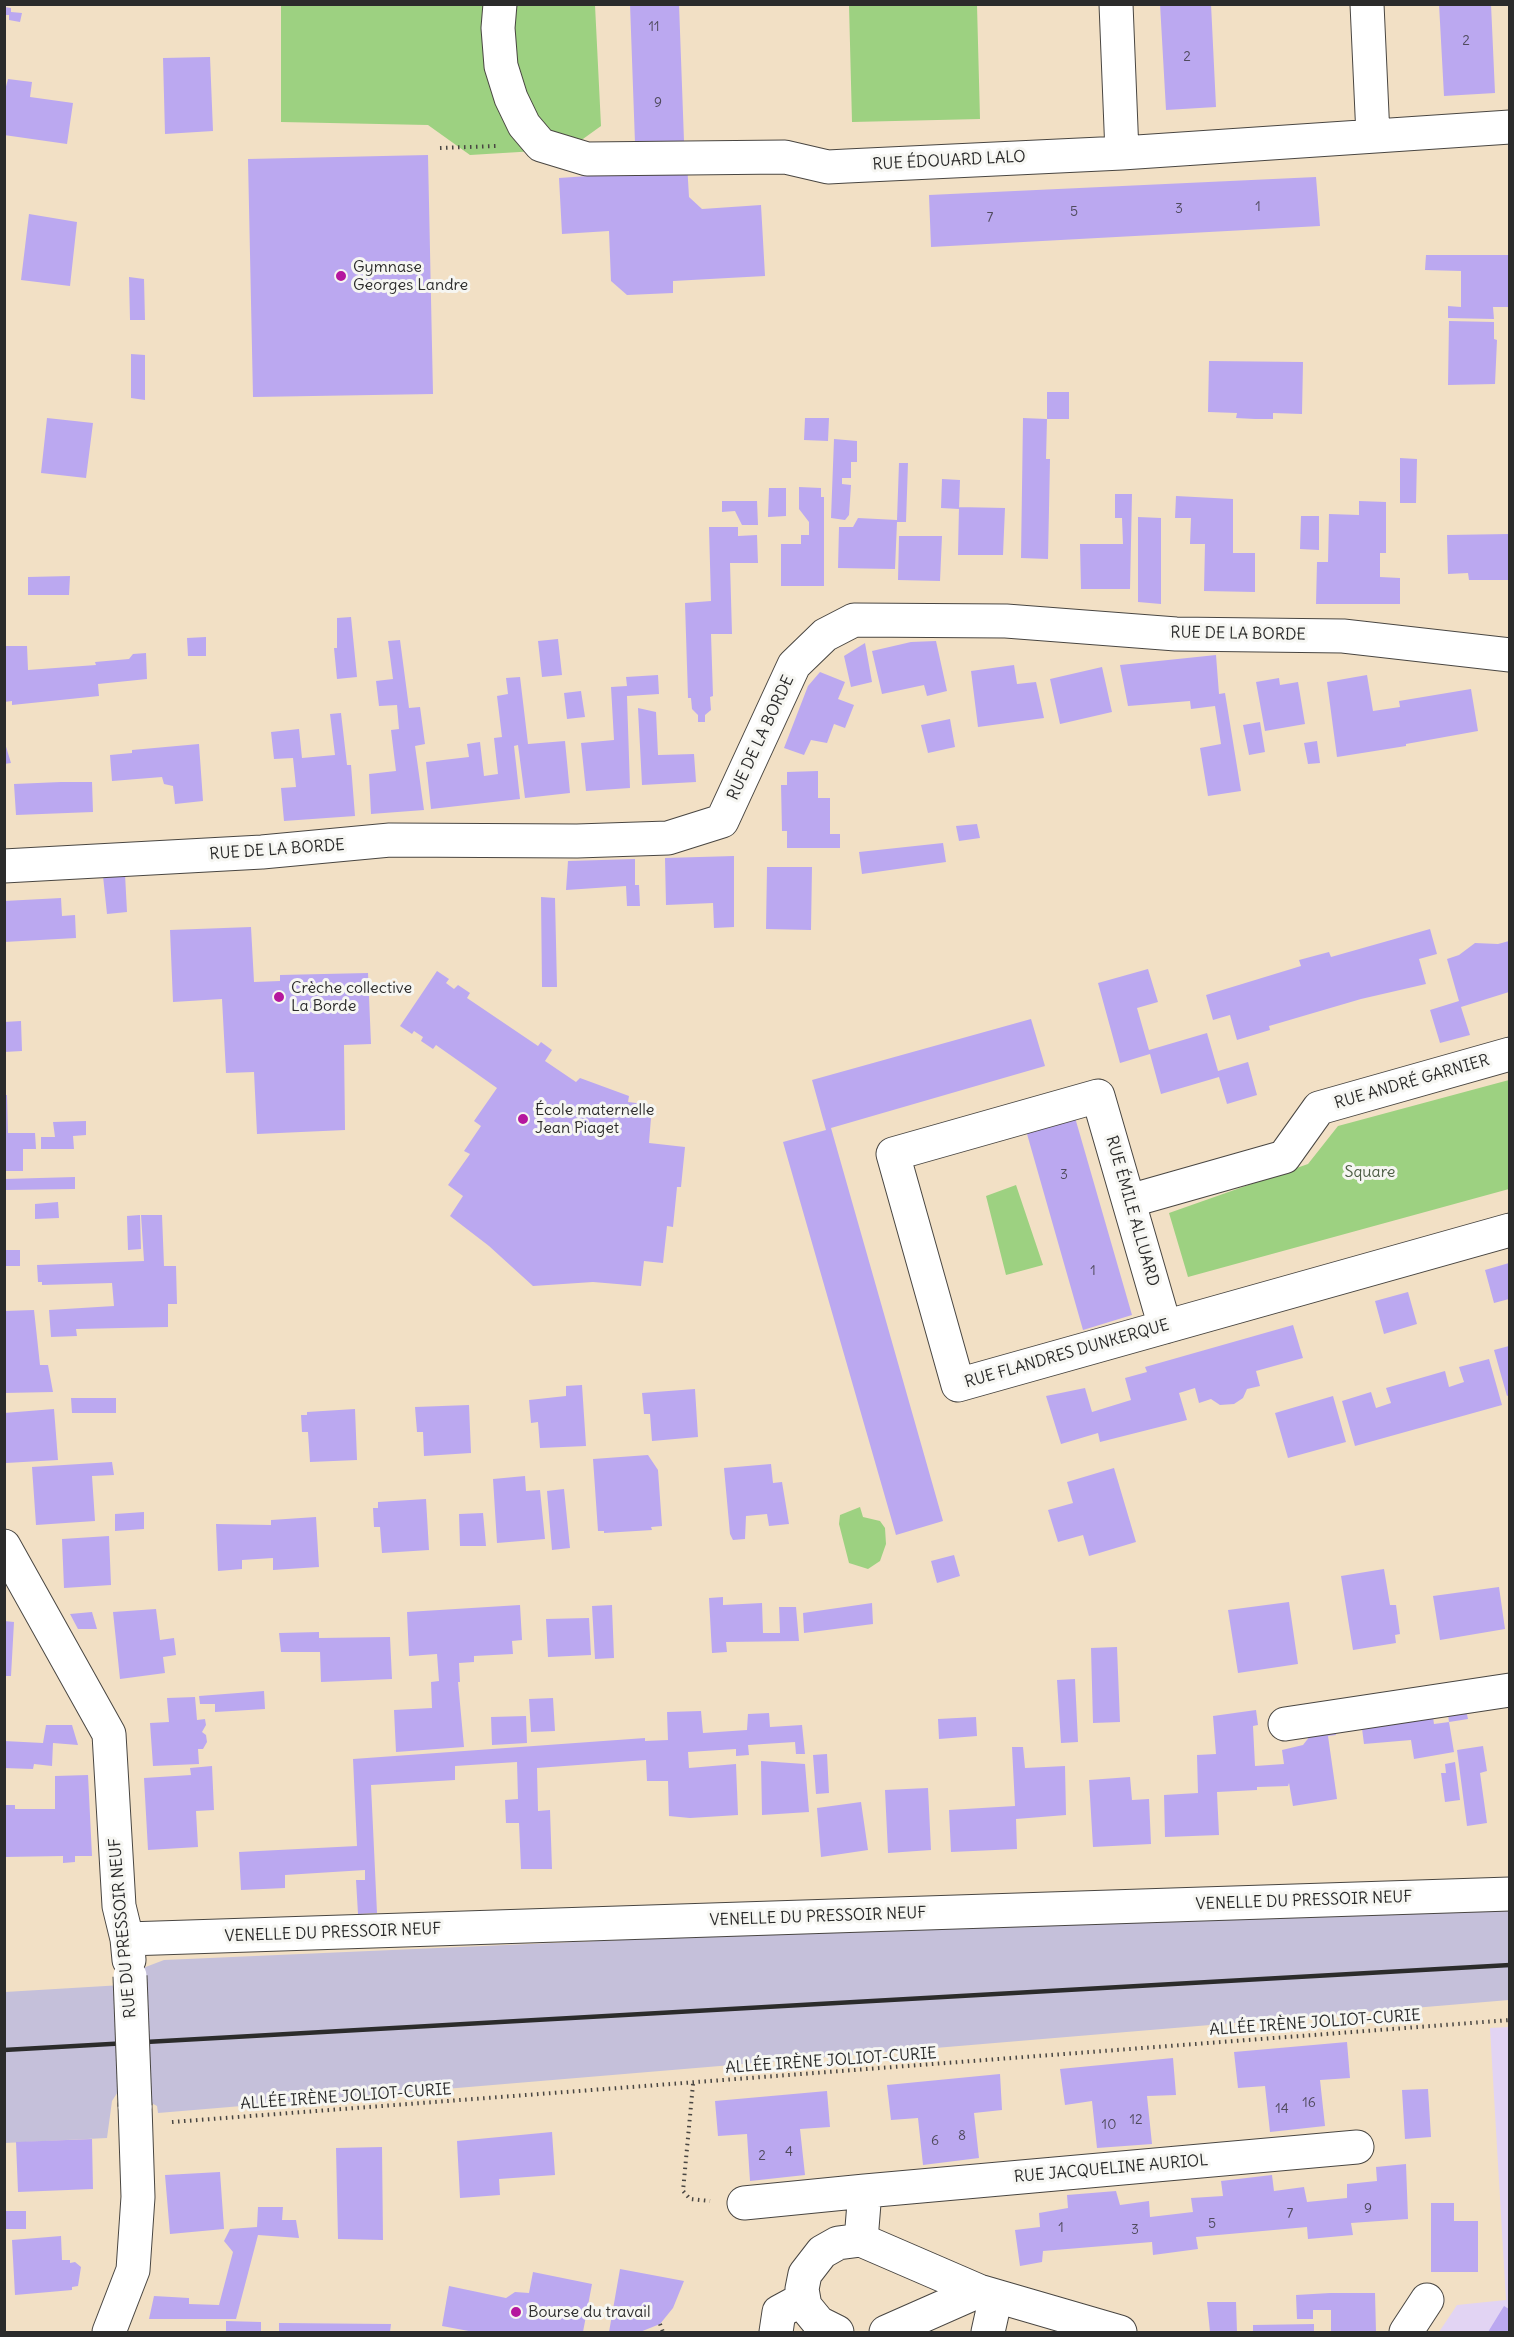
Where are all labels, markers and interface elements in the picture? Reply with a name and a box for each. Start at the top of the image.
house number: 11 [648,19,660,35]
house number: 2 [1462,33,1470,49]
house number: 2 [1183,49,1191,65]
house number: 9 [654,95,662,111]
street label: RUE ÉDOUARD LALO [872,147,1026,175]
house number: 1 [1255,199,1261,215]
house number: 3 [1175,201,1183,217]
house number: 5 [1070,204,1078,220]
house number: 7 [987,210,993,226]
place label: Gymnase Georges Landre [353,257,468,295]
marker: Gymnase Georges Landre [334,269,348,283]
street label: RUE DE LA BORDE [1170,623,1306,645]
street label: RUE DE LA BORDE [724,673,798,803]
street label: RUE DE LA BORDE [209,836,345,864]
place label: Crèche collective La Borde [291,978,412,1016]
marker: Crèche collective La Borde [272,990,286,1004]
street label: RUE ANDRÉ GARNIER [1332,1051,1492,1113]
place label: École maternelle Jean Piaget [535,1100,654,1138]
marker: École maternelle Jean Piaget [516,1112,530,1126]
street label: RUE ÉMILE ALLUARD [1101,1134,1163,1288]
park label: Square [1345,1162,1395,1182]
house number: 3 [1060,1167,1068,1183]
house number: 1 [1090,1263,1096,1279]
street label: RUE FLANDRES DUNKERQUE [962,1316,1172,1392]
street label: RUE DU PRESSOIR NEUF [106,1837,140,2019]
street label: VENELLE DU PRESSOIR NEUF [1195,1888,1413,1914]
street label: VENELLE DU PRESSOIR NEUF [709,1904,927,1930]
street label: VENELLE DU PRESSOIR NEUF [224,1920,442,1946]
street label: ALLÉE IRÈNE JOLIOT-CURIE [1209,2006,1421,2040]
street label: ALLÉE IRÈNE JOLIOT-CURIE [725,2044,937,2078]
street label: ALLÉE IRÈNE JOLIOT-CURIE [240,2080,452,2114]
house number: 16 [1302,2095,1316,2111]
house number: 14 [1275,2101,1289,2117]
house number: 12 [1129,2112,1143,2128]
house number: 10 [1102,2117,1116,2133]
house number: 8 [958,2128,966,2144]
house number: 6 [931,2133,939,2149]
house number: 4 [785,2144,793,2160]
house number: 2 [758,2148,766,2164]
street label: RUE JACQUELINE AURIOL [1013,2151,1209,2187]
house number: 9 [1364,2201,1372,2217]
house number: 7 [1287,2206,1293,2222]
house number: 5 [1208,2216,1216,2232]
house number: 1 [1058,2220,1064,2236]
house number: 3 [1131,2222,1139,2238]
place label: Bourse du travail [528,2302,650,2322]
marker: Bourse du travail [509,2305,523,2319]

